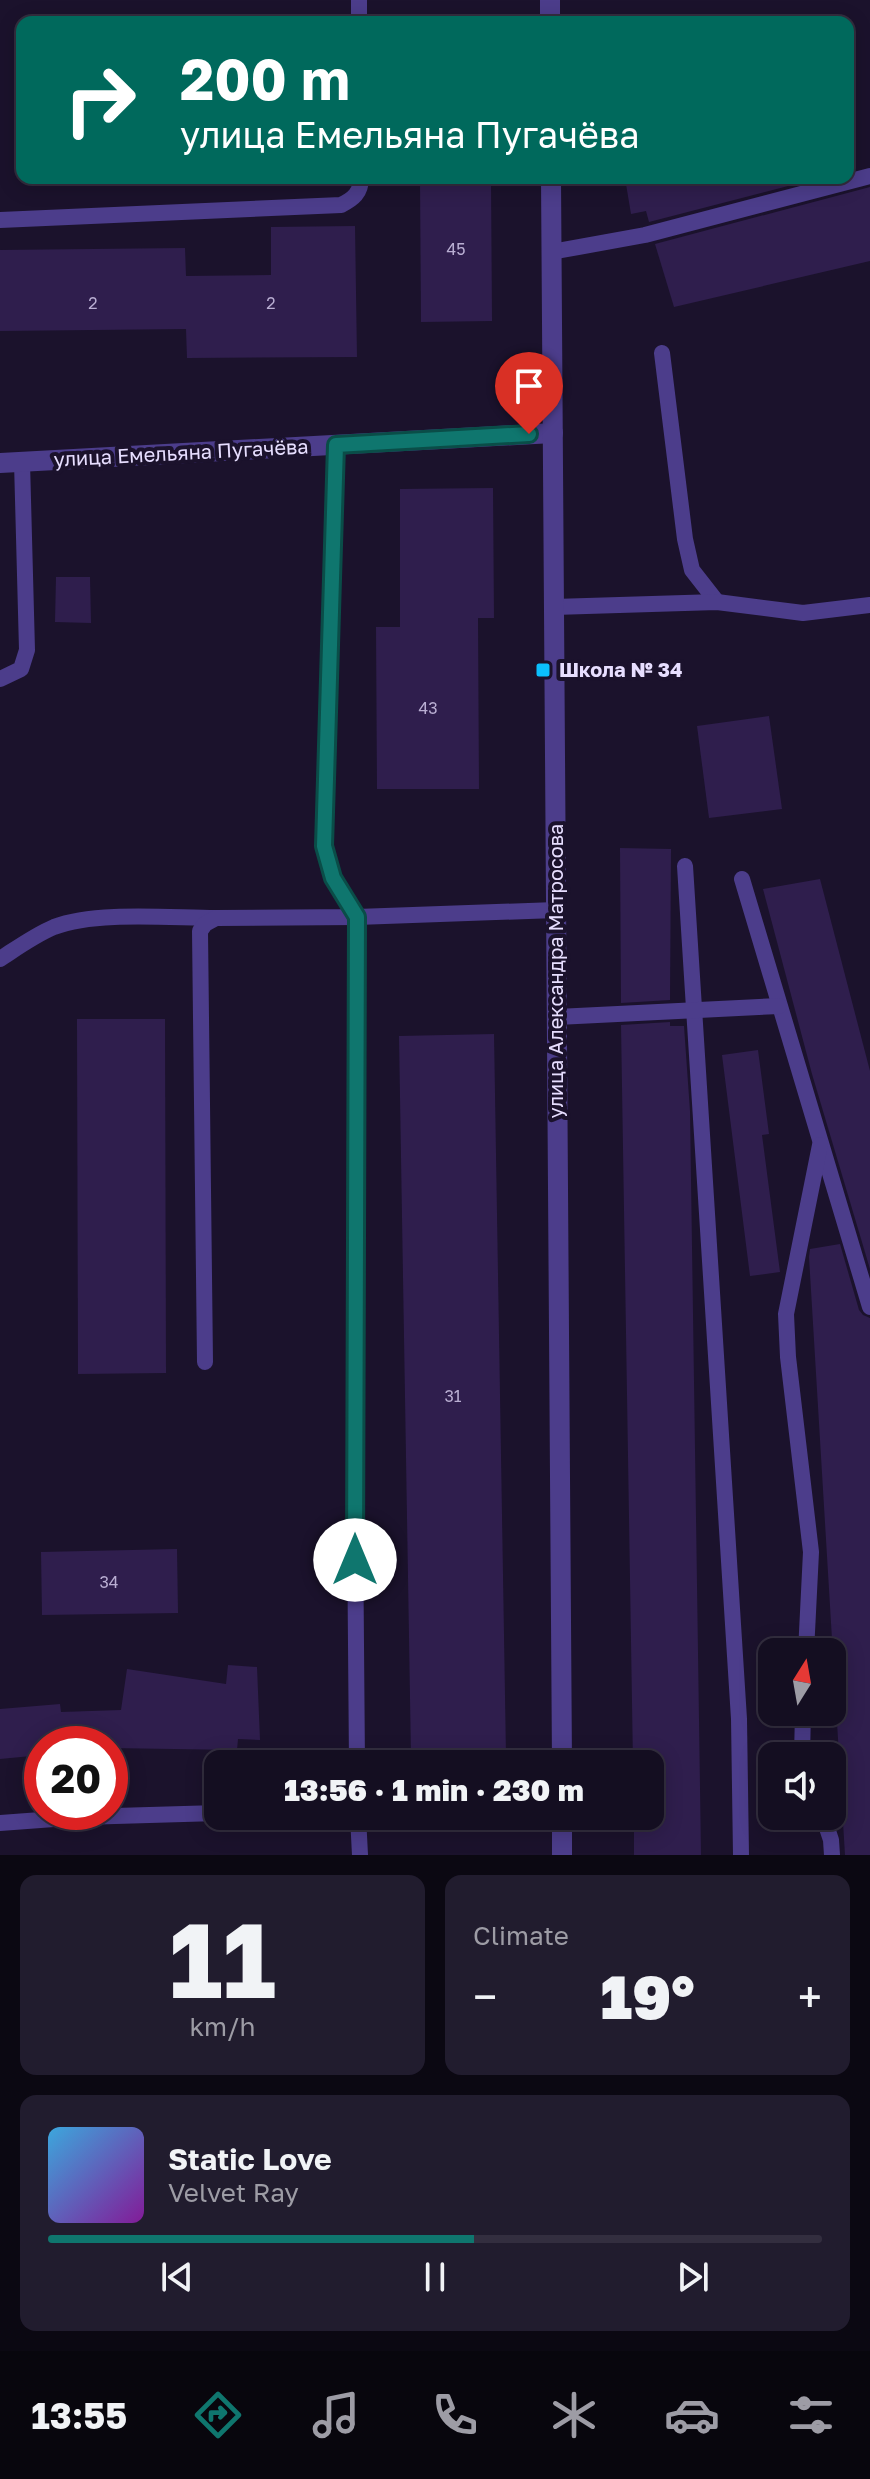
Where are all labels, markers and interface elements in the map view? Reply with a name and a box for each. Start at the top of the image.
text: 200 m [180,45,350,112]
icon: right [48,48,152,152]
text: улица Емельяна Пугачёва [180,113,640,156]
house number: 45 [446,239,466,259]
house number: 2 [88,293,98,313]
house number: 2 [266,293,276,313]
pin [495,352,563,434]
icon: arrive [507,364,551,408]
street label: улица Емельяна Пугачёва [53,433,309,471]
place label: Школа № 34 [559,657,682,681]
marker: Школа № 34 [534,661,552,679]
house number: 43 [418,698,438,718]
street label: улица Александра Матросова [543,824,567,1118]
house number: 31 [444,1386,462,1406]
position arrow [313,1518,397,1602]
house number: 34 [99,1572,119,1592]
north arrow [758,1638,846,1726]
map controls [758,1638,846,1830]
speed limit sign: 20 [24,1726,128,1830]
button: sound [758,1742,846,1830]
text: 13:56 · 1 min · 230 m [284,1772,584,1808]
text: 11 [169,1896,276,2021]
text: Climate [473,1920,569,1951]
text: 19° [600,1960,695,2032]
text: − [473,1970,497,2023]
text: + [798,1970,822,2023]
text: km/h [189,2011,256,2042]
text: Static Love [168,2141,332,2177]
text: Velvet Ray [168,2177,299,2208]
icon: previous [155,2255,199,2299]
icon: pause [413,2255,457,2299]
icon: next [671,2255,715,2299]
icon: directions [190,2387,246,2443]
icon: music [308,2387,364,2443]
icon: phone [427,2387,483,2443]
icon: climate [546,2387,602,2443]
icon: car [664,2387,720,2443]
icon: filters [783,2387,839,2443]
text: 13:55 [31,2394,127,2437]

